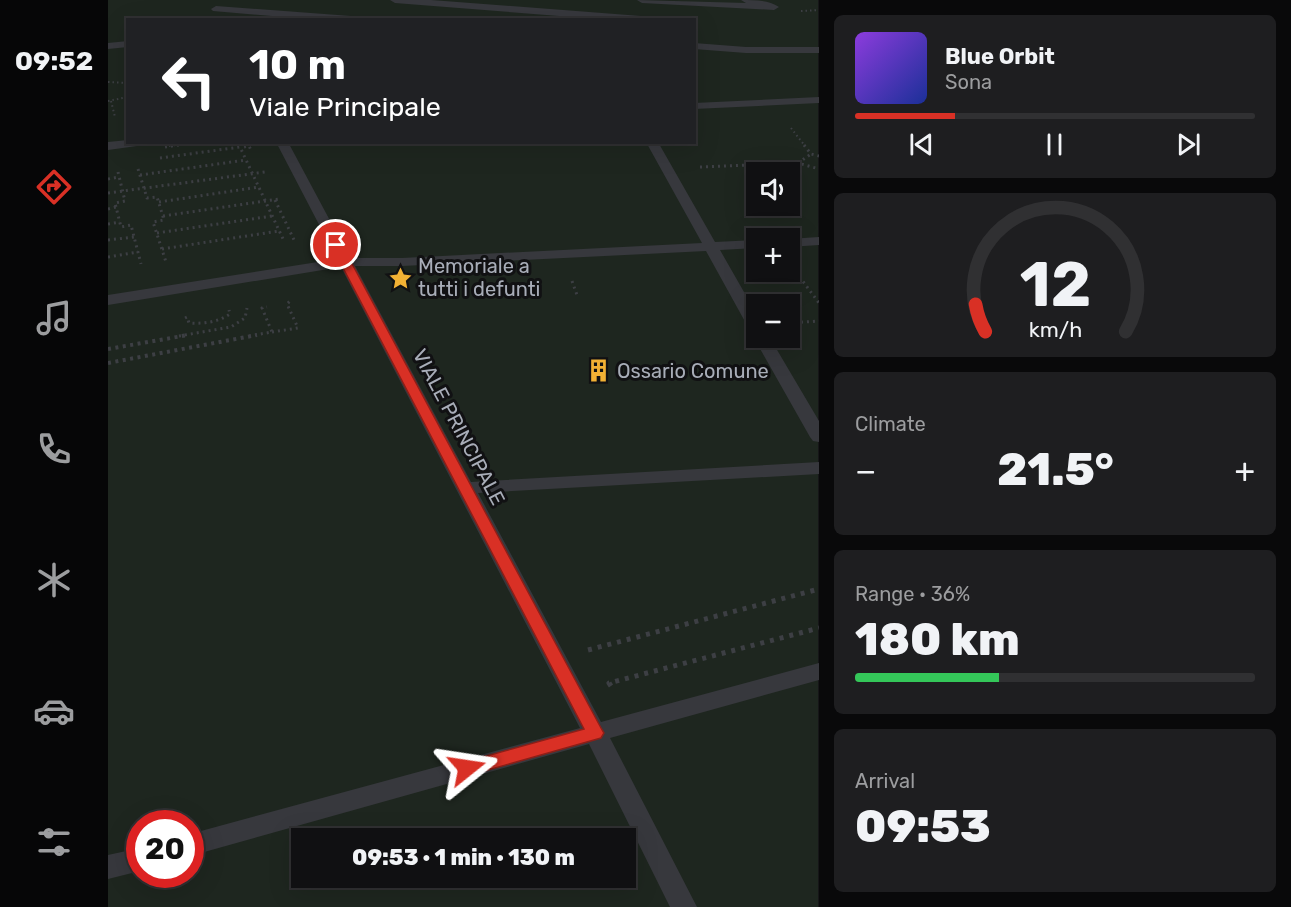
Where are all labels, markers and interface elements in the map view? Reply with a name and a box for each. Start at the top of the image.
text: 10 m [249,40,346,90]
icon: left [150,42,228,120]
text: Blue Orbit [945,43,1055,70]
text: 09:52 [15,45,93,77]
text: Sona [945,70,992,94]
text: Viale Principale [249,91,441,123]
icon: previous [905,128,938,161]
icon: pause [1038,128,1071,161]
icon: next [1172,128,1205,161]
map controls [746,162,800,348]
button: sound [746,162,800,216]
icon: directions [33,166,75,208]
pin [310,219,361,270]
icon: arrive [319,228,352,261]
button: + [746,228,800,282]
text: 12 [1019,248,1091,322]
place label: Memoriale a tutti i defunti [418,254,540,301]
place icon: Memoriale a tutti i defunti [387,265,413,291]
button: − [746,294,800,348]
icon: music [33,297,75,339]
text: km/h [1028,318,1082,343]
street label: VIALE PRINCIPALE [408,345,510,509]
building icon: Ossario Comune [586,358,612,384]
place label: Ossario Comune [617,359,769,383]
text: Climate [855,412,926,436]
icon: phone [33,428,75,470]
text: 21.5° [997,443,1114,496]
text: − [855,451,876,490]
text: + [1234,451,1255,490]
icon: climate [33,559,75,601]
text: Range · 36% [855,582,970,606]
text: 180 km [855,613,1020,666]
icon: car [33,690,75,732]
position arrow [435,736,499,800]
text: Arrival [855,769,915,793]
text: 09:53 [855,800,991,853]
speed limit sign: 20 [126,810,204,888]
icon: filters [33,821,75,863]
text: 09:53 · 1 min · 130 m [352,844,575,871]

